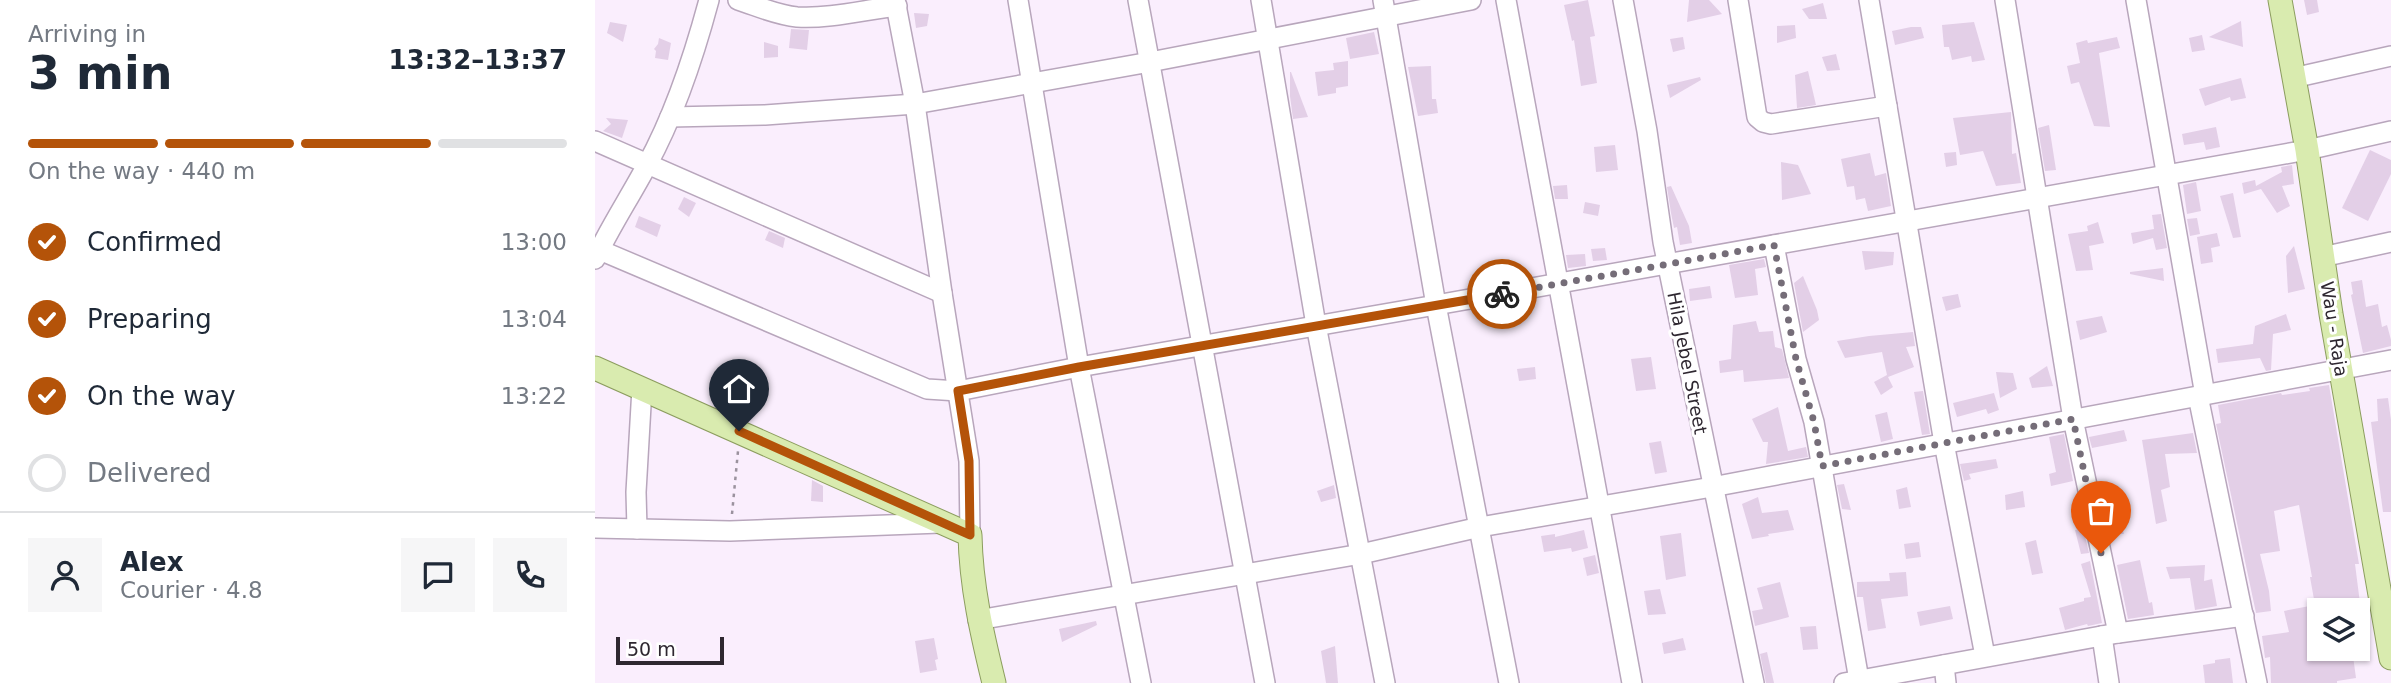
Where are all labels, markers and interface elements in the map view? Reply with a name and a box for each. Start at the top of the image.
text: Arriving in [28,21,146,47]
text: 13:32–13:37 [388,45,567,75]
text: 3 min [28,46,172,100]
text: On the way · 440 m [28,158,255,184]
icon: check [28,223,66,261]
text: Confirmed [87,227,222,257]
text: 13:00 [501,229,567,255]
courier [1467,259,1537,329]
icon: bike [1483,275,1521,313]
street label: Wau - Raja [2317,280,2352,378]
street label: Hila Jebel Street [1663,290,1712,436]
icon: check [28,300,66,338]
text: Preparing [87,304,212,334]
text: 13:04 [501,306,567,332]
pin [709,359,769,431]
icon: home [720,370,758,408]
icon: check [28,377,66,415]
text: On the way [87,381,236,411]
text: 13:22 [501,383,567,409]
text: Delivered [87,458,211,488]
pin [2071,481,2131,553]
icon: bag [2082,492,2120,530]
button: person [28,538,102,612]
button: chat [401,538,475,612]
button: phone [493,538,567,612]
text: Alex [120,547,183,577]
text: Courier · 4.8 [120,577,263,603]
map controls [2307,598,2370,661]
button: layers [2307,598,2370,661]
scale bar [616,634,725,666]
text: 50 m [627,638,676,660]

